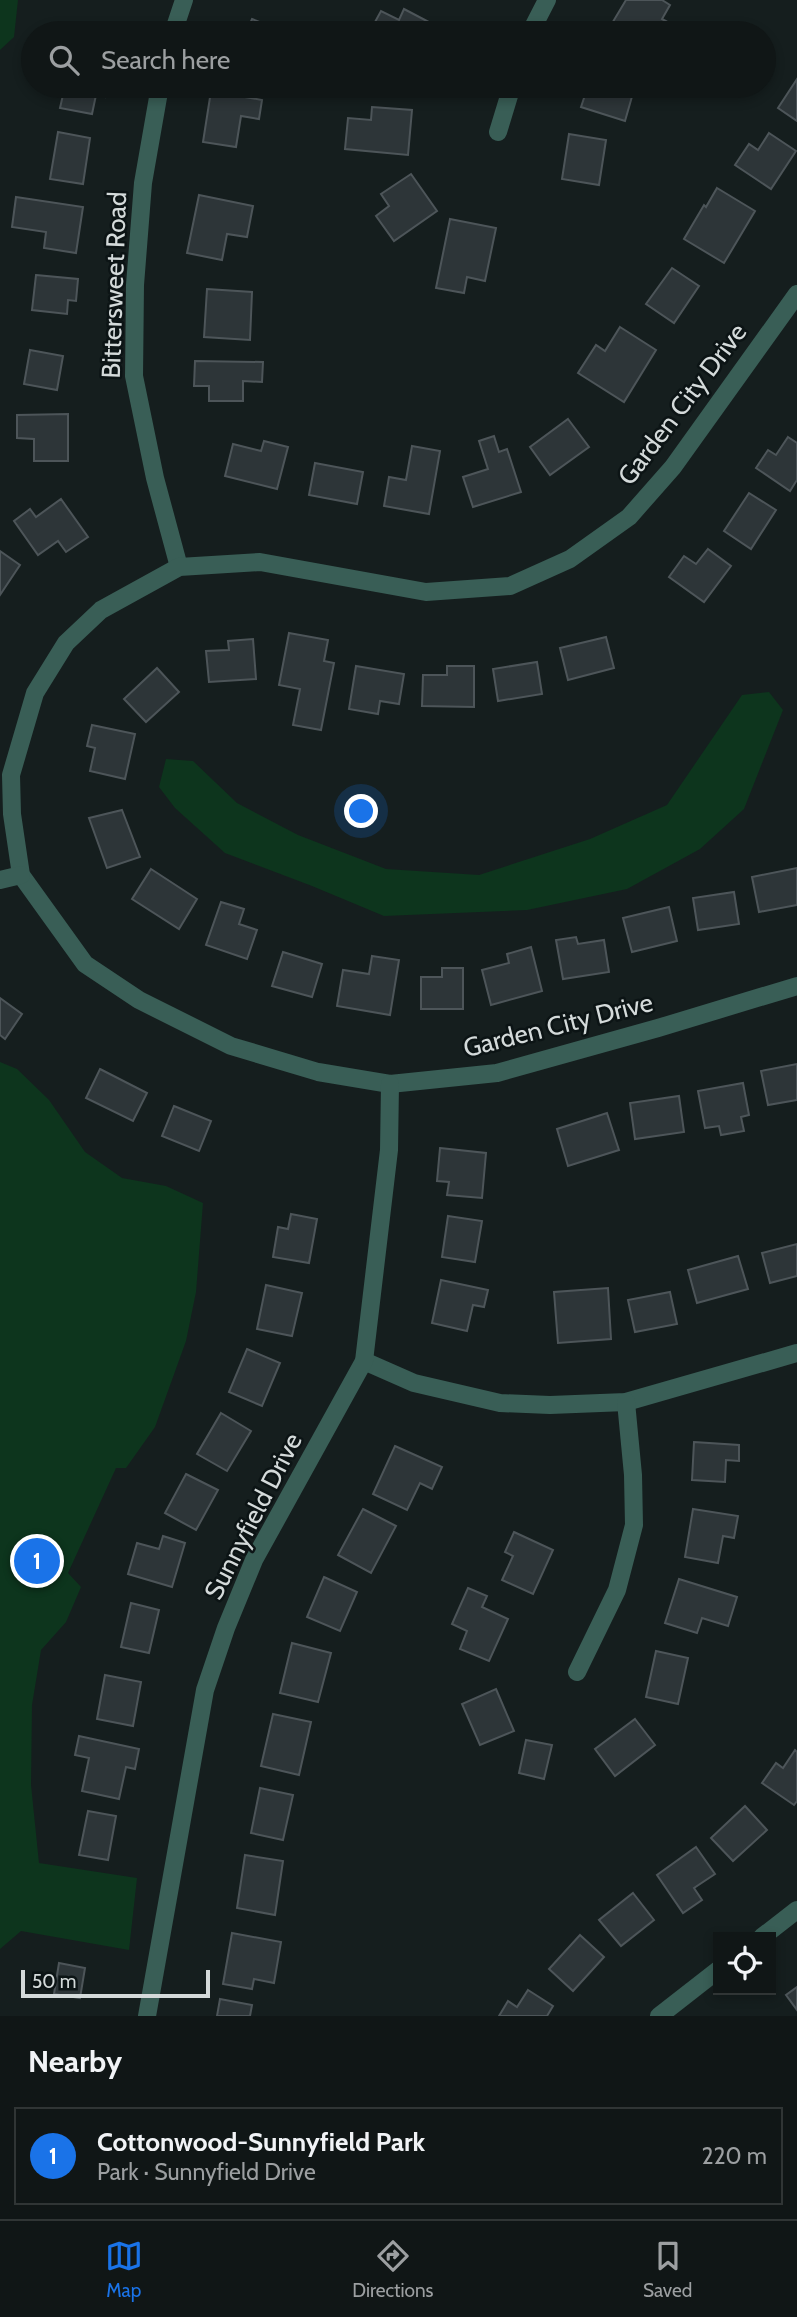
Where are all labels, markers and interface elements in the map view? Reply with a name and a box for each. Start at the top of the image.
search box [21,21,776,98]
icon: search [45,41,83,79]
text: Search here [101,44,230,76]
street label: Bittersweet Road [95,191,133,379]
street label: Garden City Drive [611,317,753,491]
your location [344,794,378,828]
street label: Garden City Drive [460,986,656,1064]
street label: Sunnyfield Drive [197,1427,309,1605]
pin: 1 [14,1535,60,1587]
map controls [713,1932,776,1995]
button: locate [713,1932,776,1995]
scale bar [21,1967,210,1999]
text: 50 m [32,1970,76,1993]
text: Nearby [28,2043,122,2080]
text: Cottonwood-Sunnyfield Park [97,2126,425,2158]
text: 1 [49,2142,57,2170]
text: 220 m [701,2142,767,2170]
text: Park · Sunnyfield Drive [97,2158,316,2186]
tab: Map [105,2237,143,2302]
tab: Directions [352,2237,433,2302]
tab: Saved [643,2237,692,2302]

